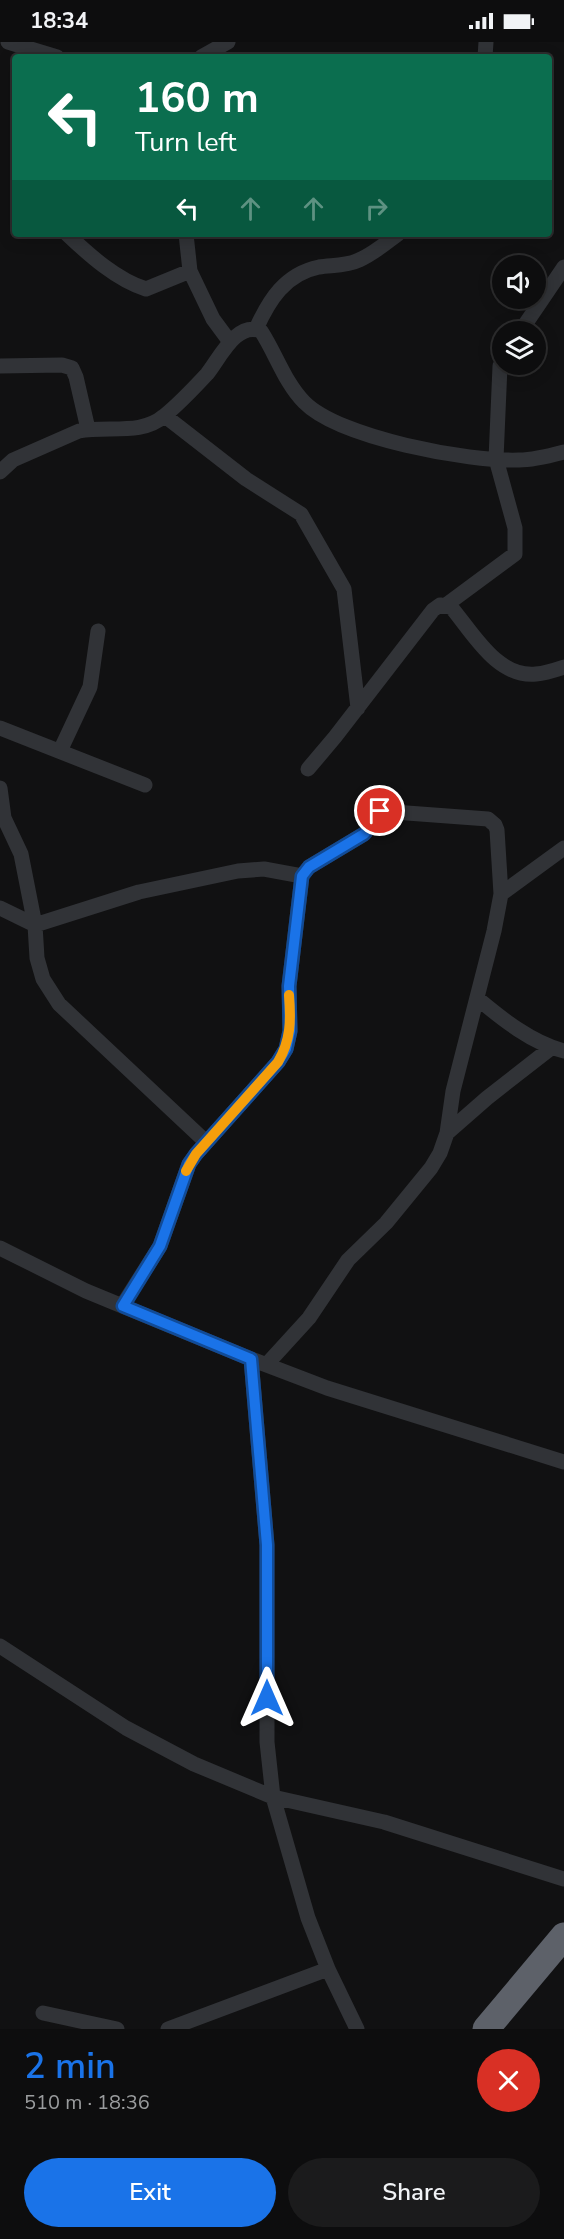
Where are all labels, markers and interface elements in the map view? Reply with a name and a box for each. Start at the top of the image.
text: 18:34 [30,6,88,36]
text: 160 m [135,70,259,127]
icon: left [36,78,114,156]
text: Turn left [135,124,236,161]
icon: left [171,192,204,225]
icon: ahead [234,192,267,225]
icon: ahead [297,192,330,225]
icon: right [360,192,393,225]
map controls [492,255,546,375]
button: sound [492,255,546,309]
button: layers [492,321,546,375]
pin [354,785,405,836]
icon: arrive [363,794,396,827]
position arrow [235,1666,299,1730]
text: 2 min [24,2042,116,2091]
button: close [477,2049,540,2112]
text: 510 m · 18:36 [24,2089,150,2116]
button: Exit [24,2158,276,2227]
button: Share [288,2158,540,2227]

